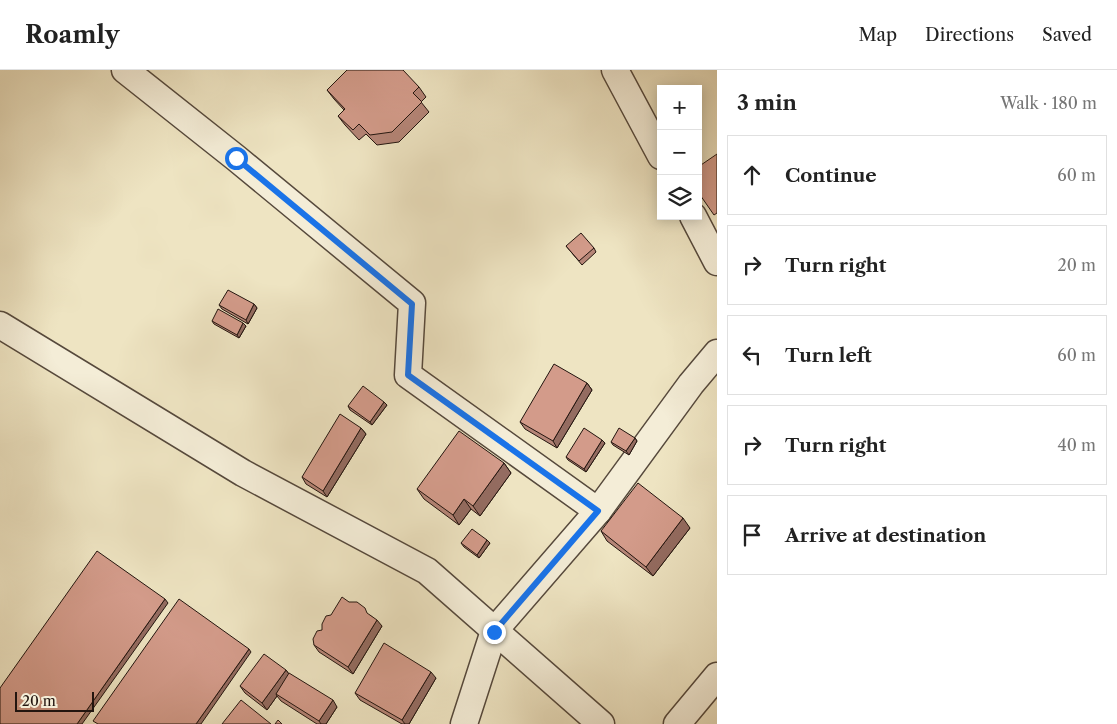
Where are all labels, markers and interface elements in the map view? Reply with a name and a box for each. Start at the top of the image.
text: Roamly [25,20,119,49]
text: Map [858,24,897,46]
text: Directions [925,24,1014,46]
text: Saved [1042,24,1092,46]
map controls [657,85,702,220]
button: + [657,85,702,130]
text: 3 min [737,90,797,115]
text: Walk · 180 m [1000,93,1097,113]
button: − [657,130,702,175]
route start [225,147,248,170]
icon: ahead [738,161,766,189]
text: Continue [785,164,877,187]
text: 60 m [1057,165,1096,185]
button: layers [657,175,702,220]
icon: right [738,251,766,279]
text: Turn right [785,254,886,277]
text: 20 m [1057,255,1096,275]
icon: left [738,341,766,369]
text: Turn left [785,344,872,367]
text: 60 m [1057,345,1096,365]
icon: right [738,431,766,459]
text: Turn right [785,434,886,457]
text: 40 m [1057,435,1096,455]
icon: arrive [738,521,766,549]
text: Arrive at destination [785,524,986,547]
route end [483,621,506,644]
scale bar [15,689,94,712]
text: 20 m [22,692,56,710]

